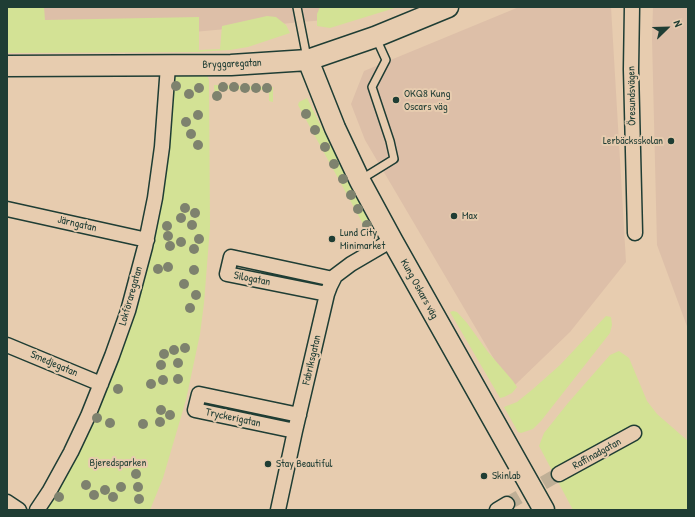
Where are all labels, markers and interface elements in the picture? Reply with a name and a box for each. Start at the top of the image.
north arrow [647,8,687,48]
text: N [670,18,686,29]
street label: Bryggaregatan [202,56,262,72]
street label: Öresundsvägen [625,66,639,126]
place label: OKQ8 Kung Oscars väg [404,87,450,113]
marker: OKQ8 Kung Oscars väg [391,95,401,105]
place label: Lerbäcksskolan [603,134,663,148]
marker: Lerbäcksskolan [666,136,676,146]
place label: Max [462,209,478,223]
marker: Max [449,211,459,221]
street label: Järngatan [56,213,98,235]
place label: Lund City Minimarket [340,226,385,252]
marker: Lund City Minimarket [327,234,337,244]
street label: Kung Oskars väg [397,257,441,321]
street label: Lokföraregatan [116,265,146,327]
street label: Silogatan [233,269,271,289]
street label: Fabriksgatan [300,334,324,386]
street label: Smedjegatan [28,348,80,380]
street label: Tryckerigatan [204,406,262,430]
street label: Raffinadgatan [570,435,624,473]
park label: Bjeredsparken [90,456,146,470]
place label: Stay Beautiful [276,457,333,471]
marker: Stay Beautiful [263,459,273,469]
place label: Skinlab [492,469,521,483]
marker: Skinlab [479,471,489,481]

